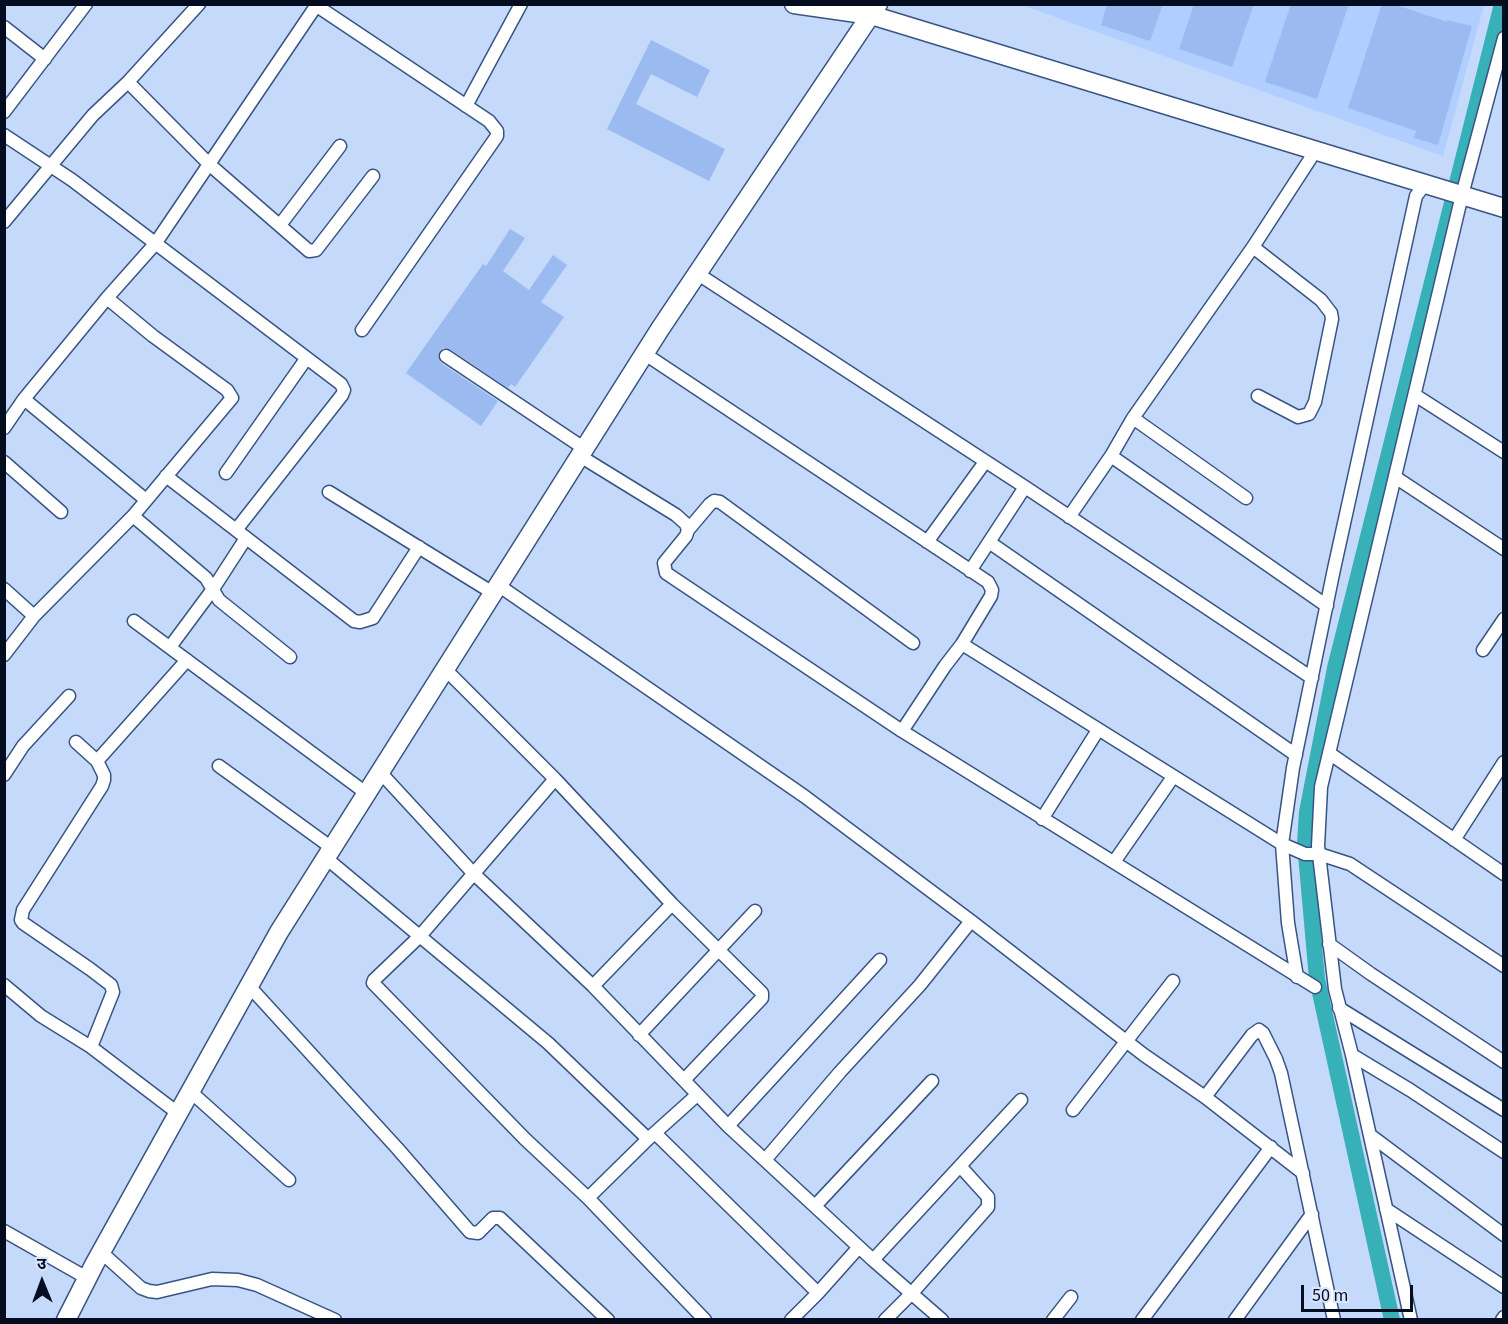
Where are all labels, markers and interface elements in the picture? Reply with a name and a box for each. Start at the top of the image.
north arrow [12,1252,72,1312]
text: उ [37,1253,47,1275]
scale bar [1304,1273,1416,1311]
text: 50 m [1312,1283,1348,1308]

